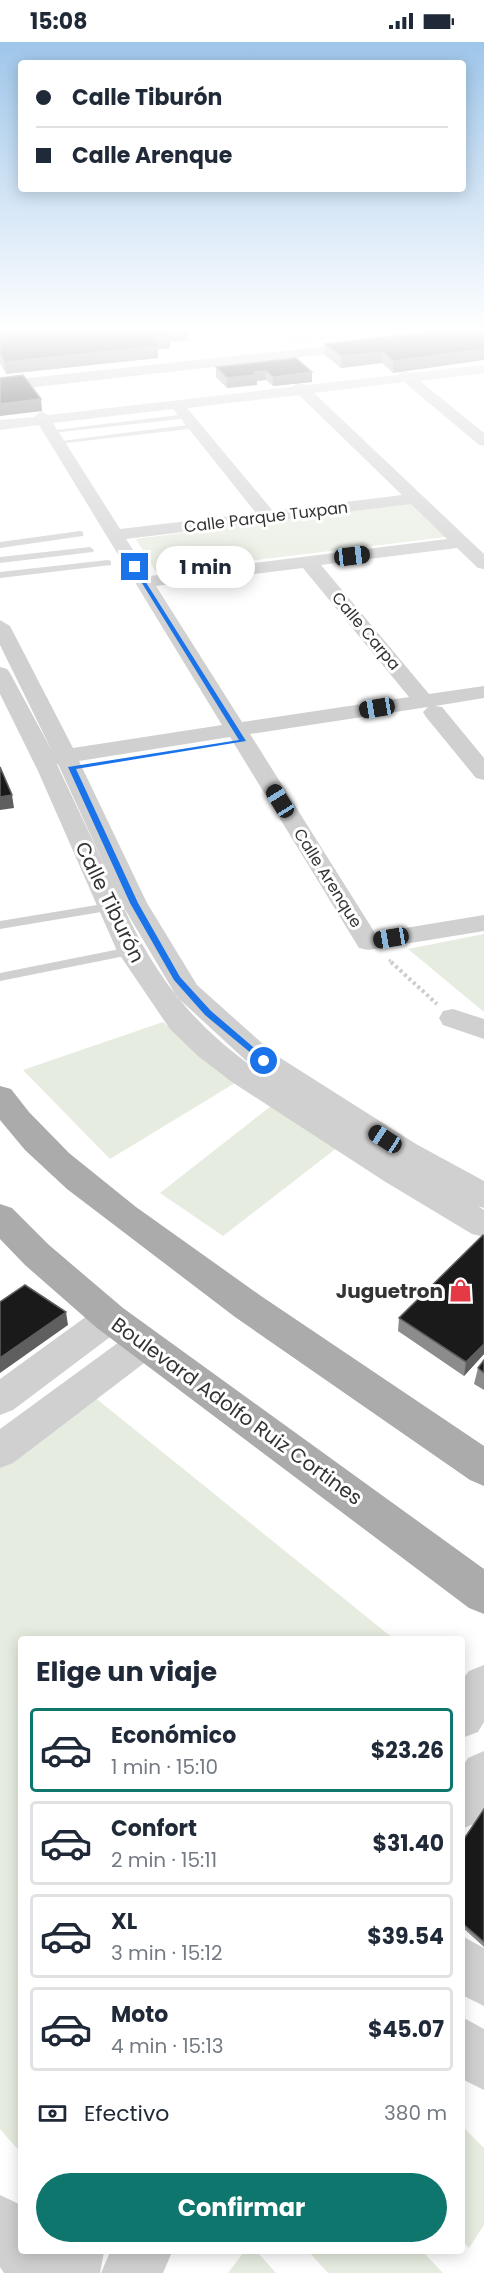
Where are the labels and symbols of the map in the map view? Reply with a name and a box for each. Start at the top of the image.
street label: Calle Parque Tuxpan [183,496,349,538]
car [333,545,371,567]
callout: 1 min [156,546,255,588]
route end [121,553,148,580]
street label: Calle Carpa [326,587,406,675]
car [358,696,396,720]
car [263,781,297,821]
street label: Calle Arenque [288,824,368,932]
street label: Calle Tiburón [69,837,151,967]
car [372,926,410,950]
route start [250,1047,277,1074]
car [365,1122,405,1156]
place label: Juguetron [336,1277,443,1305]
shop icon: Juguetron [448,1278,474,1304]
street label: Boulevard Adolfo Ruiz Cortines [106,1310,368,1512]

